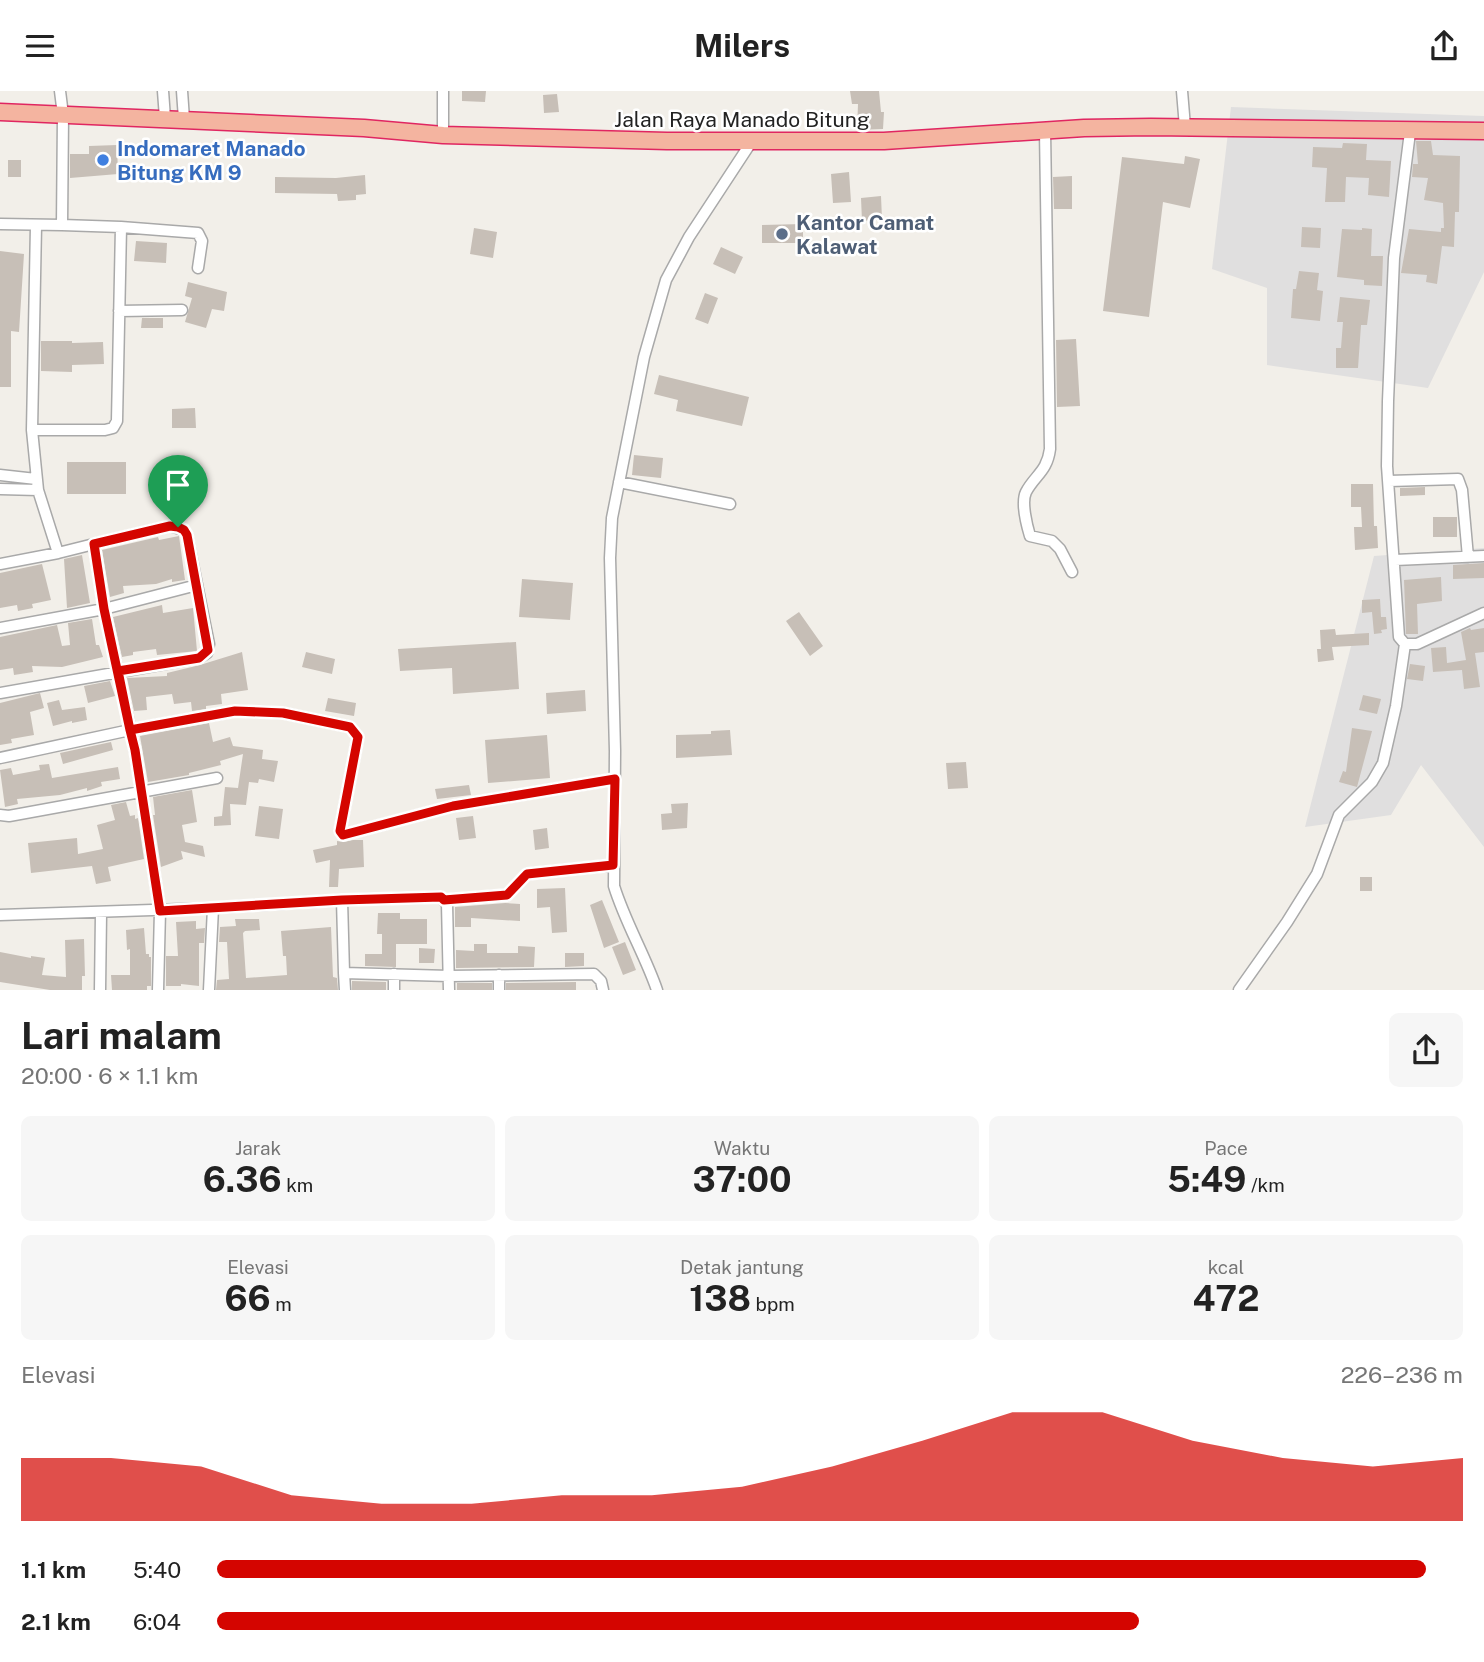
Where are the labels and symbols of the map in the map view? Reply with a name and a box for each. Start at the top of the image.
street label: Jalan Raya Manado Bitung [614,107,870,132]
place label: Indomaret Manado Bitung KM 9 [117,136,306,185]
marker: Indomaret Manado Bitung KM 9 [95,152,111,168]
place label: Kantor Camat Kalawat [796,210,934,259]
marker: Kantor Camat Kalawat [774,226,790,242]
pin [148,455,208,527]

